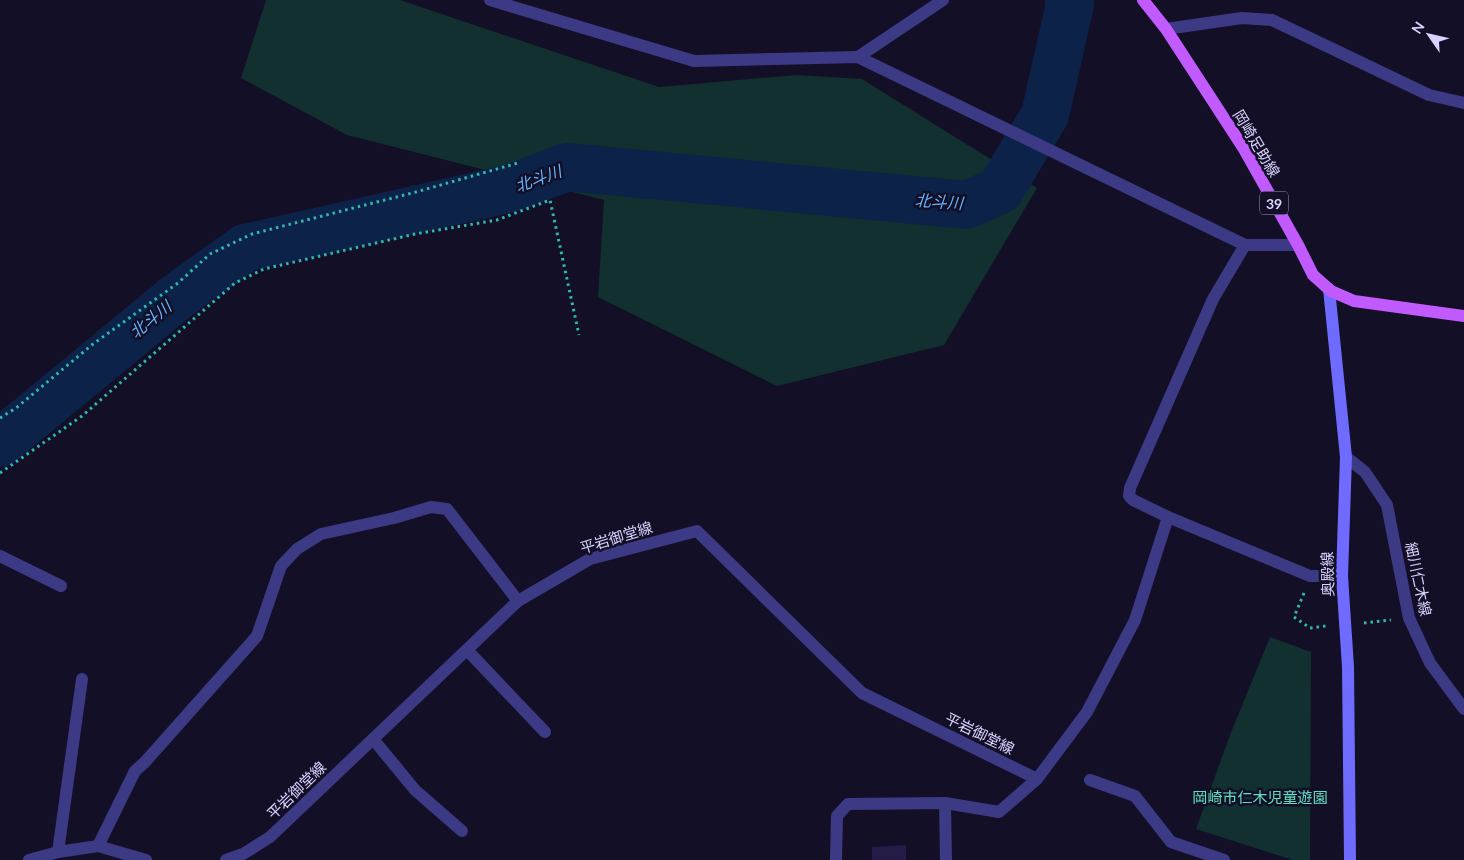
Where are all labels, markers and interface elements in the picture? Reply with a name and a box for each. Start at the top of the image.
north arrow [1404,10,1454,60]
text: N [1408,18,1428,37]
street label: 岡崎足助線 [1230,106,1284,180]
water label: 北斗川 [512,160,566,195]
water label: 北斗川 [914,190,966,212]
road number: 39 [1260,192,1288,214]
water label: 北斗川 [125,295,176,341]
street label: 平岩御堂線 [577,517,655,557]
street label: 細川仁木線 [1402,540,1436,618]
street label: 奥殿線 [1318,551,1336,597]
street label: 平岩御堂線 [942,708,1018,758]
street label: 平岩御堂線 [263,757,329,823]
park label: 岡崎市仁木児童遊園 [1192,788,1328,806]

